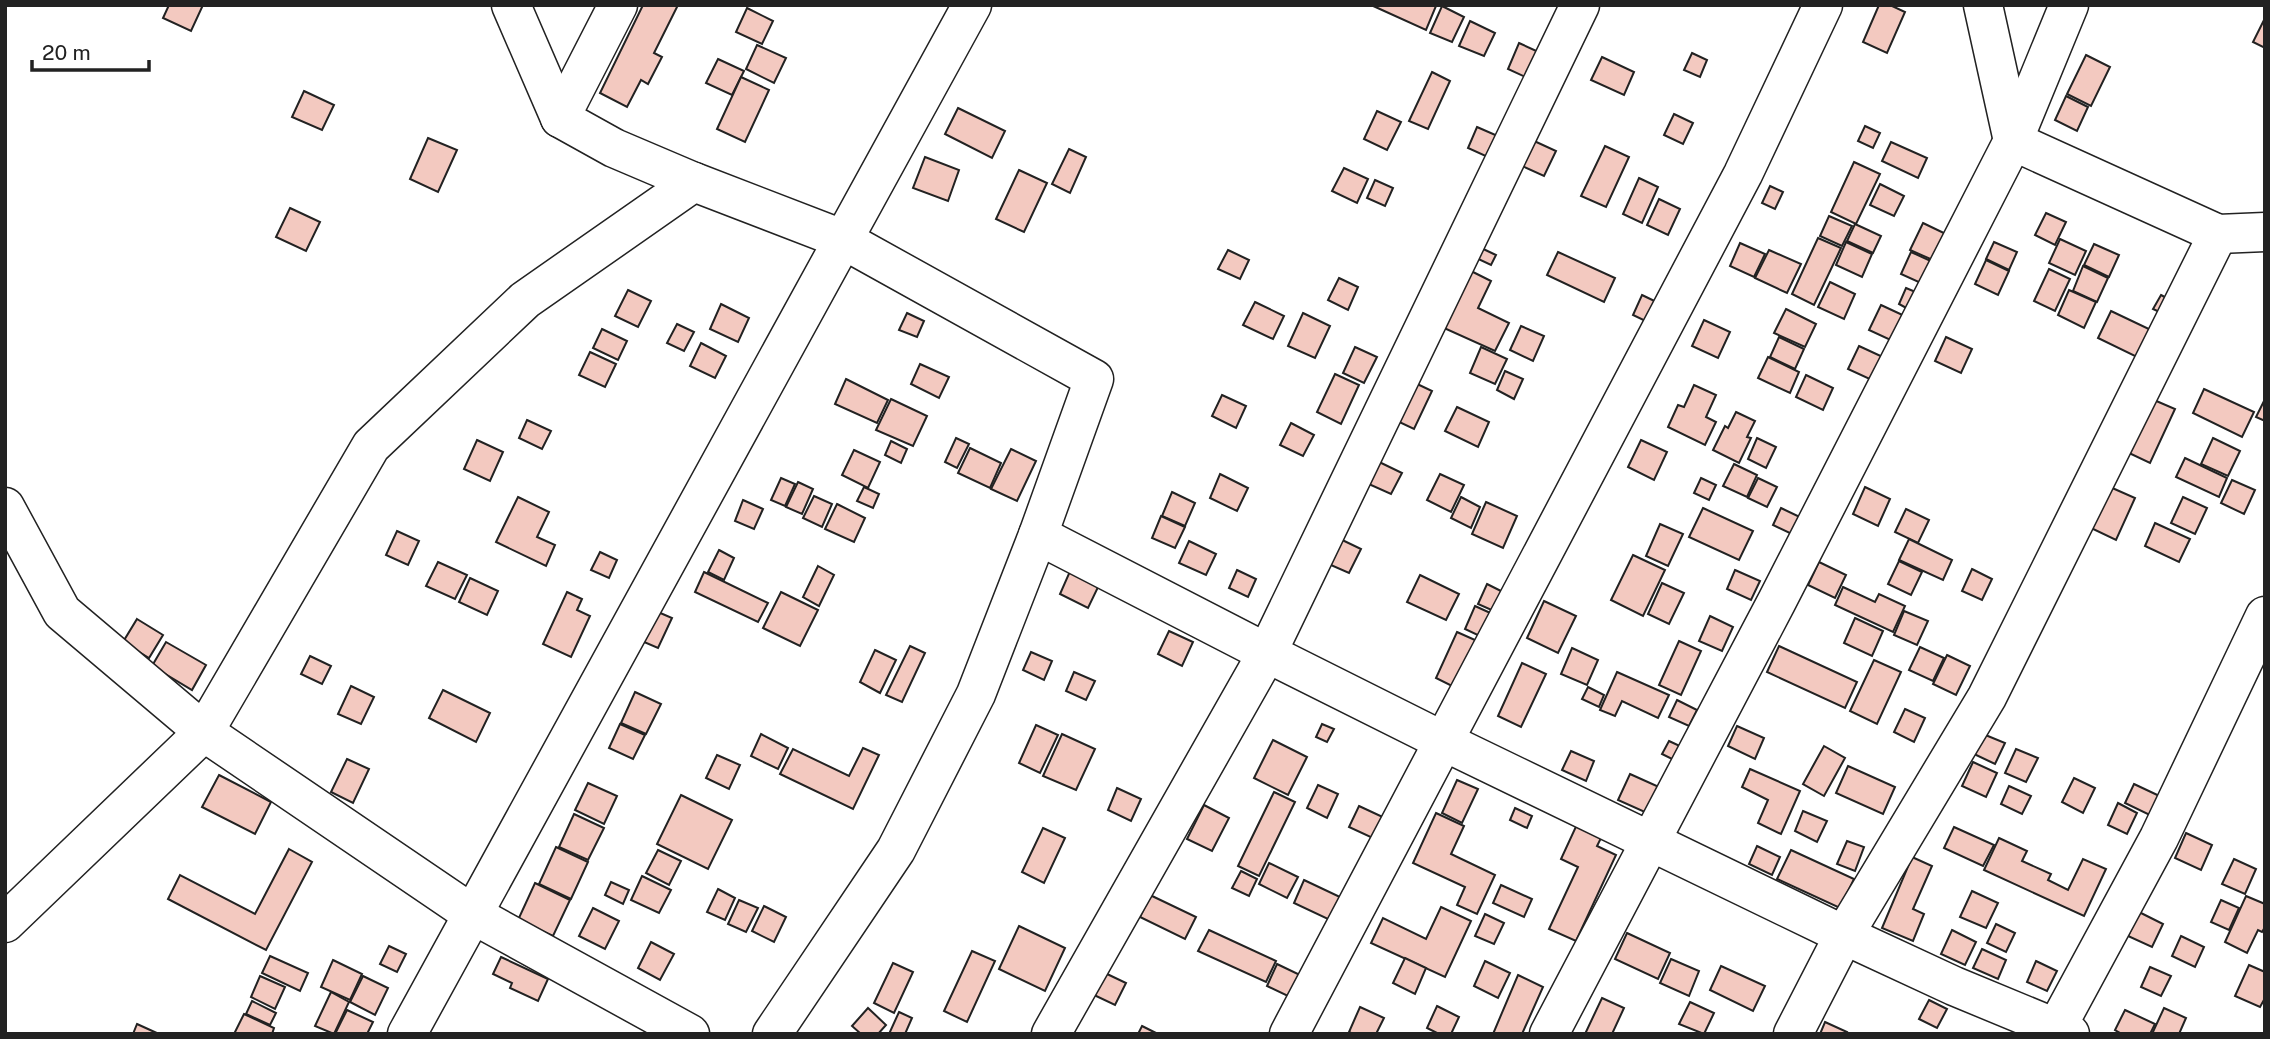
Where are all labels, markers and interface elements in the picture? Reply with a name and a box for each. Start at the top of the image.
scale bar [32,28,149,72]
text: 20 m [42,40,91,65]

